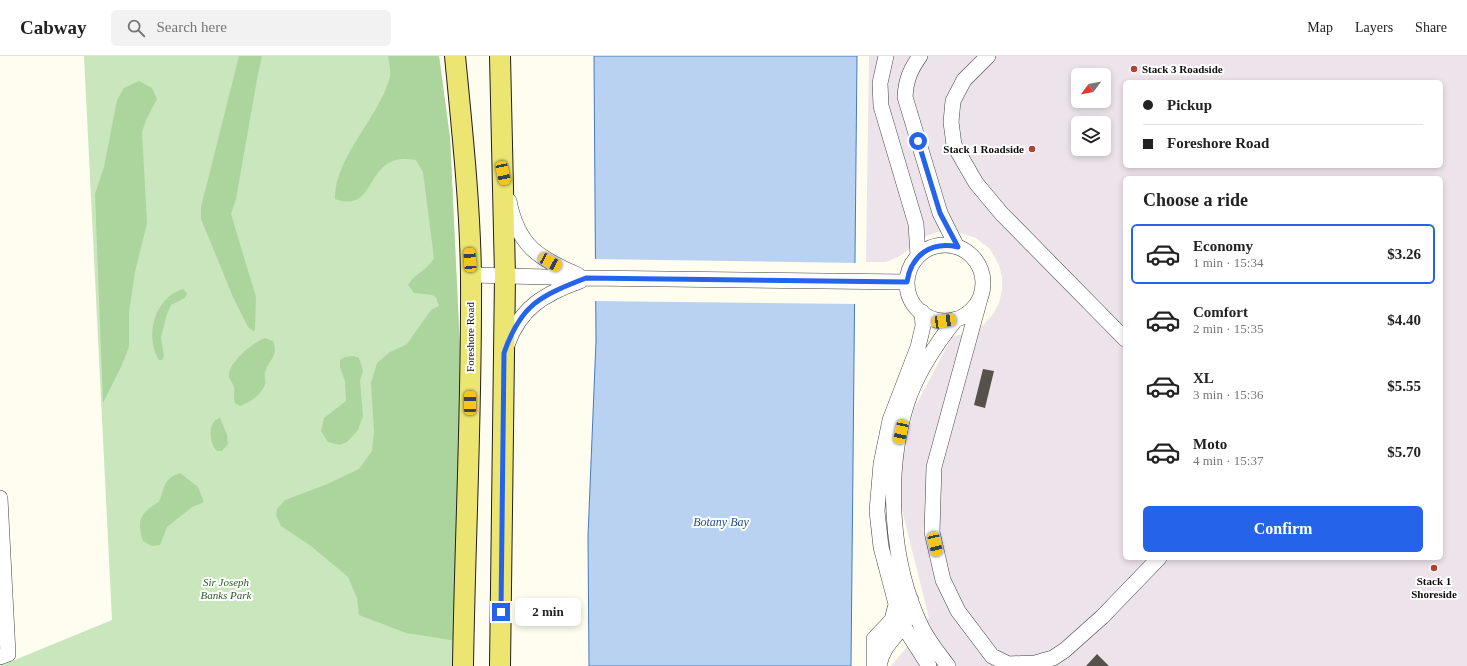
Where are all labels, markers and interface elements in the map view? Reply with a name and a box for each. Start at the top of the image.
search box [111,10,391,46]
text: Cabway [20,17,87,38]
icon: search [125,17,147,39]
text: Search here [157,19,227,35]
text: Map [1307,20,1333,35]
text: Layers [1355,20,1393,35]
text: Share [1415,20,1447,35]
place label: Stack 3 Roadside [1142,63,1223,75]
marker: Stack 3 Roadside [1129,64,1139,74]
north arrow [1071,68,1111,108]
map controls [1071,68,1111,156]
text: Pickup [1167,97,1212,113]
button: layers [1071,116,1111,156]
route start [909,132,927,150]
text: Foreshore Road [1167,135,1269,151]
place label: Stack 1 Roadside [943,143,1024,155]
marker: Stack 1 Roadside [1027,144,1037,154]
car [495,160,511,186]
text: Choose a ride [1143,190,1248,210]
icon: car [1145,236,1181,272]
text: Economy [1193,238,1253,254]
text: $3.26 [1387,246,1421,262]
car [463,248,477,272]
car [537,251,563,273]
text: 1 min · 15:34 [1193,255,1263,270]
street label: Foreshore Road [464,302,476,372]
icon: car [1145,302,1181,338]
text: Comfort [1193,304,1248,320]
text: $4.40 [1387,312,1421,328]
car [931,313,957,329]
text: 2 min · 15:35 [1193,321,1263,336]
icon: car [1145,368,1181,404]
text: XL [1193,370,1214,386]
text: $5.55 [1387,378,1421,394]
text: 3 min · 15:36 [1193,387,1263,402]
car [464,391,476,415]
car [893,419,909,445]
icon: car [1145,434,1181,470]
text: Moto [1193,436,1227,452]
text: $5.70 [1387,444,1421,460]
text: 4 min · 15:37 [1193,453,1263,468]
button: Confirm [1143,506,1423,552]
water label: Botany Bay [693,515,749,529]
car [926,531,944,557]
marker: Stack 1 Shoreside [1429,563,1439,573]
place label: Stack 1 Shoreside [1411,575,1457,600]
park label: Sir Joseph Banks Park [200,576,253,601]
callout: 2 min [515,598,581,626]
route end [492,603,510,621]
text: 2 min [532,604,564,619]

